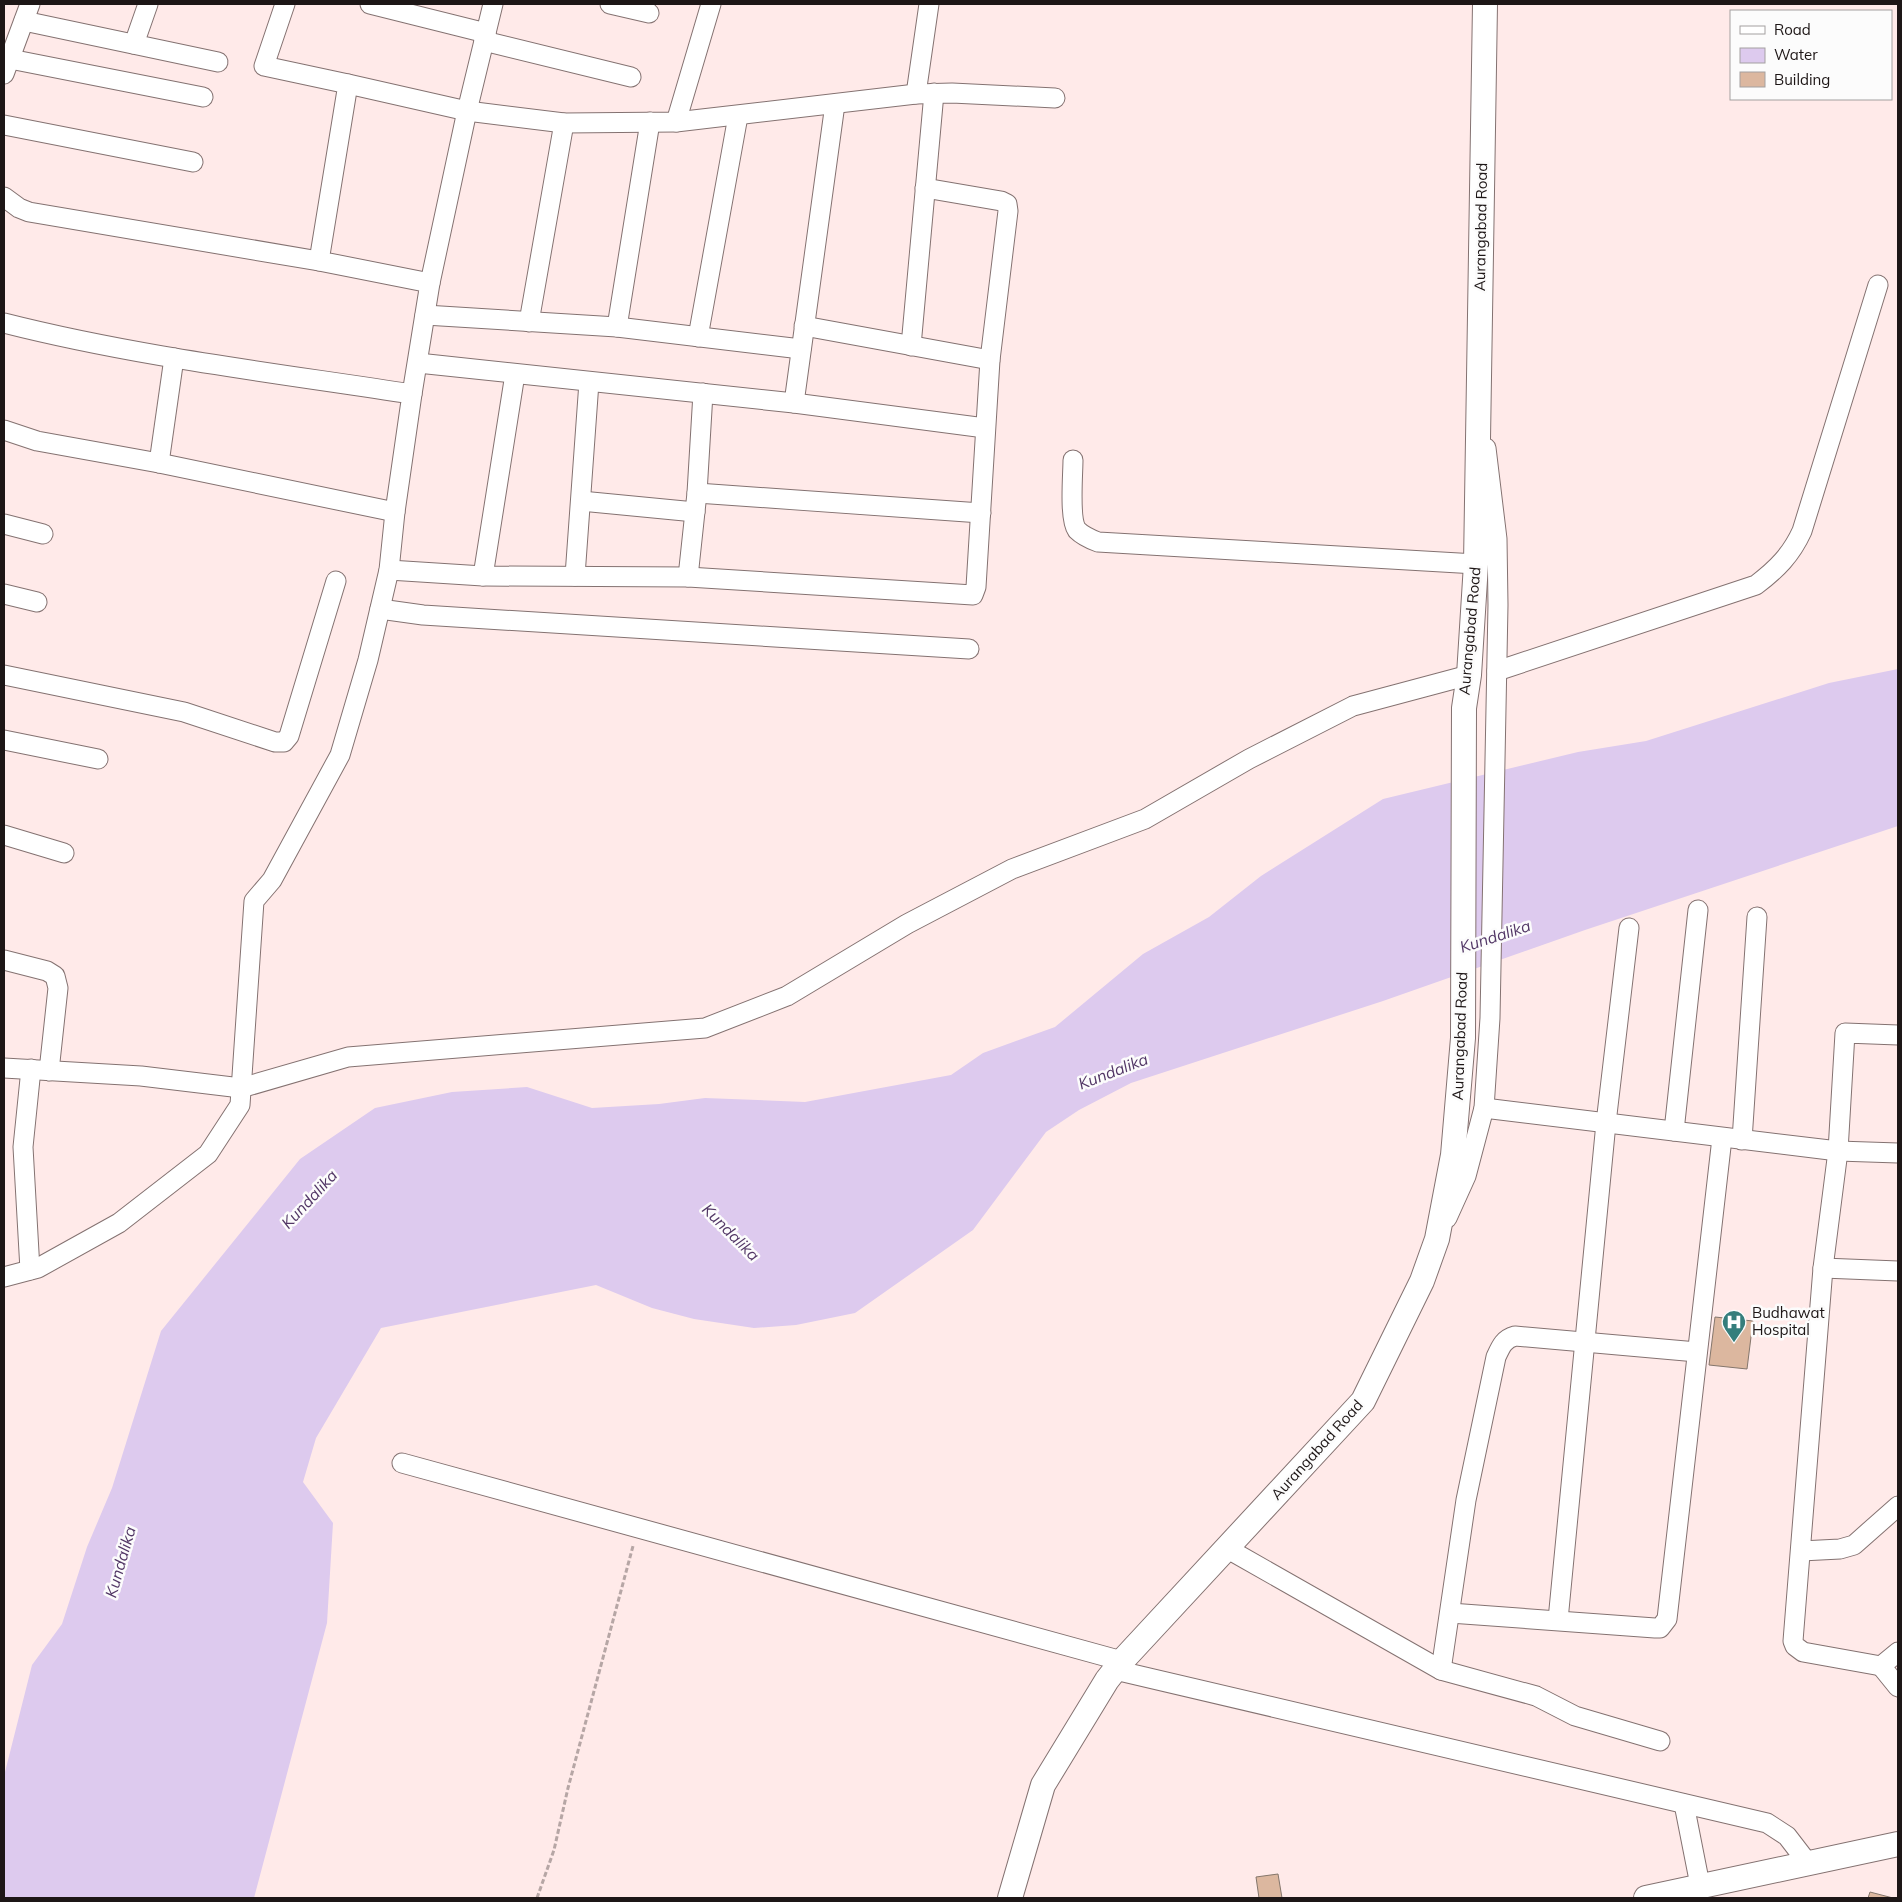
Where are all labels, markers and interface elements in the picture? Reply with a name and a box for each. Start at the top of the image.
legend [1730,10,1892,100]
text: Road [1774,20,1811,39]
text: Water [1774,45,1818,64]
text: Building [1774,70,1830,89]
street label: Aurangabad Road [1470,163,1491,291]
street label: Aurangabad Road [1454,566,1485,696]
water label: Kundalika [1457,915,1533,957]
street label: Aurangabad Road [1448,971,1471,1101]
water label: Kundalika [1075,1048,1151,1093]
water label: Kundalika [277,1165,342,1233]
water label: Kundalika [698,1199,764,1265]
place label: Budhawat Hospital [1752,1303,1825,1339]
hospital icon: Budhawat Hospital [1721,1309,1747,1343]
street label: Aurangabad Road [1267,1396,1367,1504]
water label: Kundalika [100,1524,140,1600]

